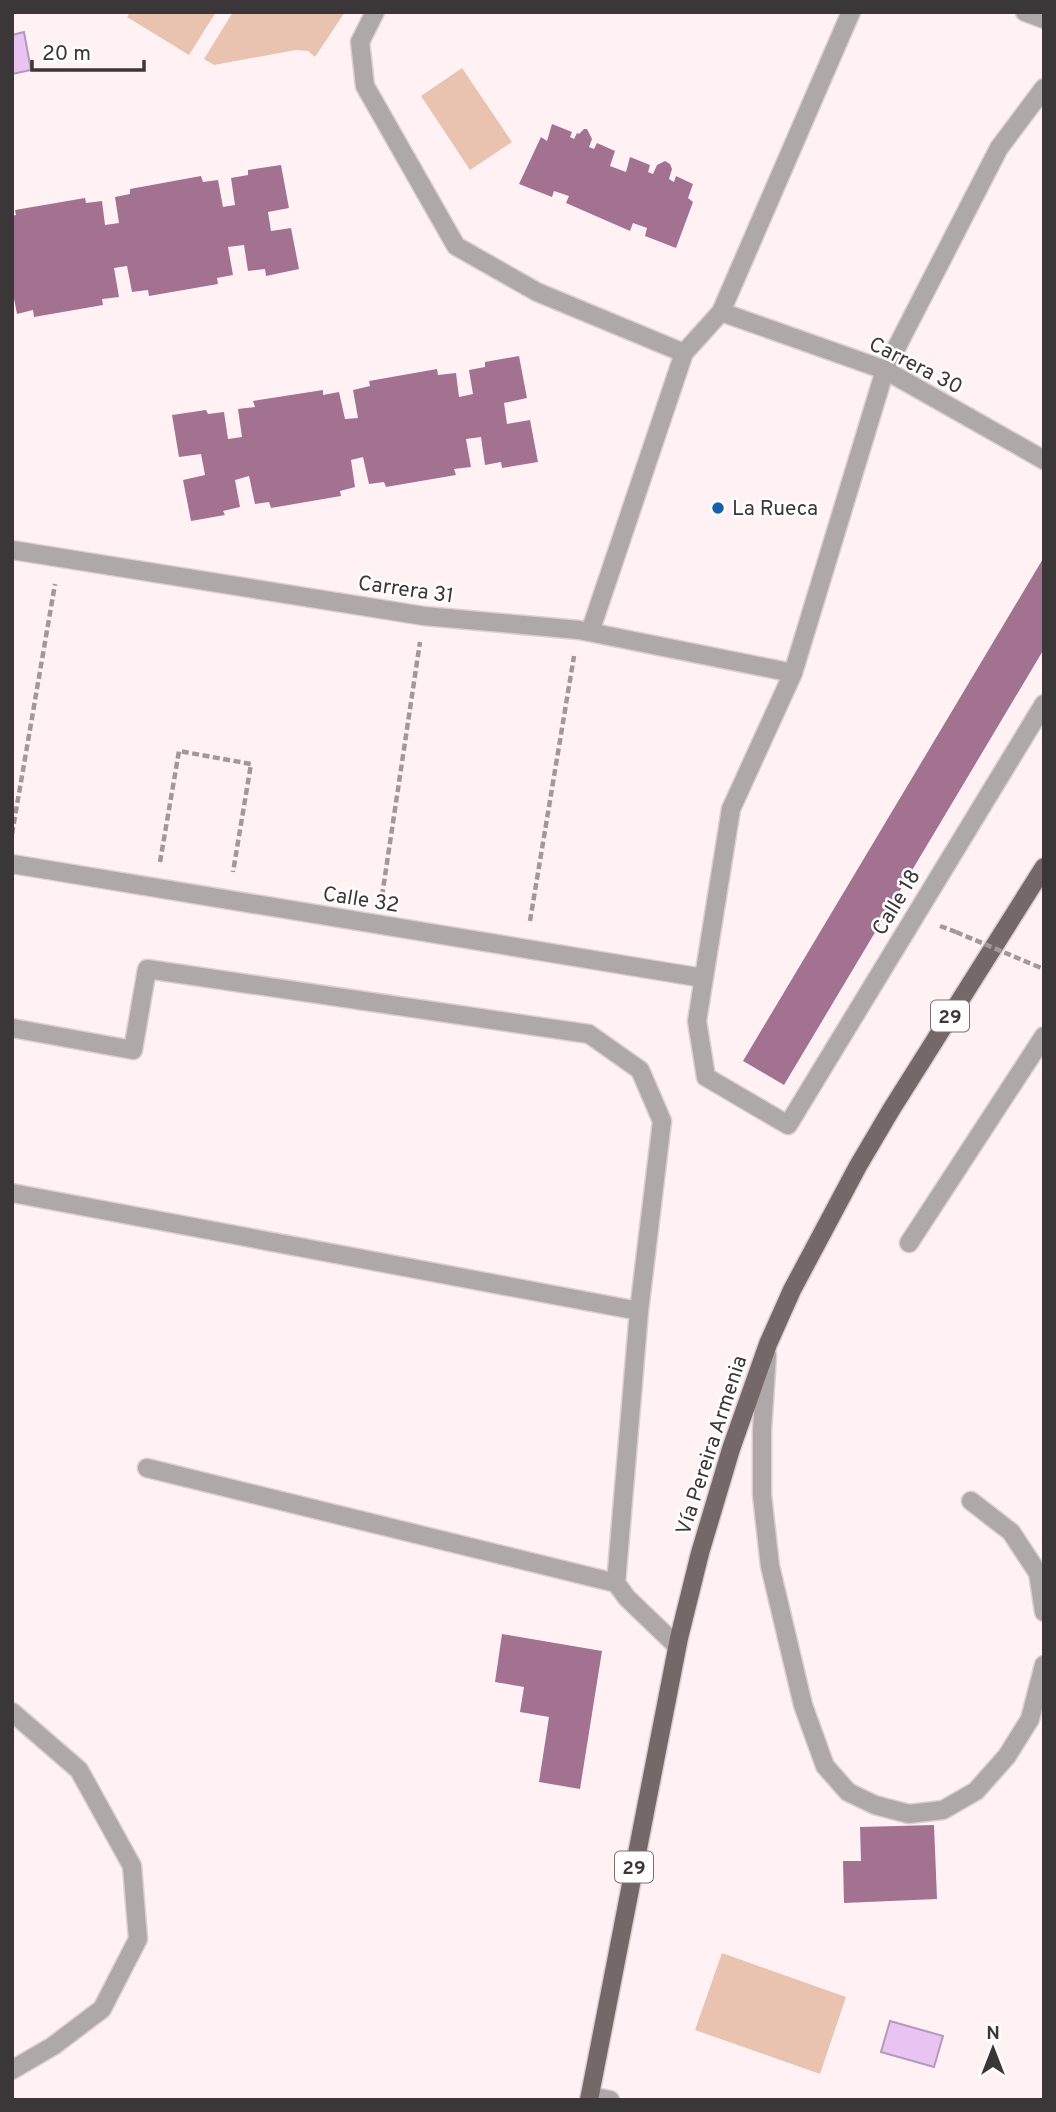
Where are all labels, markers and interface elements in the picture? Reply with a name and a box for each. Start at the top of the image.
scale bar [32,28,144,72]
text: 20 m [42,41,91,68]
street label: Carrera 30 [864,331,967,401]
place label: La Rueca [732,496,818,523]
marker: La Rueca [710,500,726,516]
street label: Carrera 31 [356,570,455,611]
street label: Calle 18 [867,865,928,941]
street label: Calle 32 [321,881,401,920]
road number: 29 [931,1000,969,1032]
street label: Vía Pereira Armenia [671,1352,754,1539]
road number: 29 [615,1852,653,1882]
north arrow [958,2014,1028,2084]
text: N [986,2022,1000,2046]

